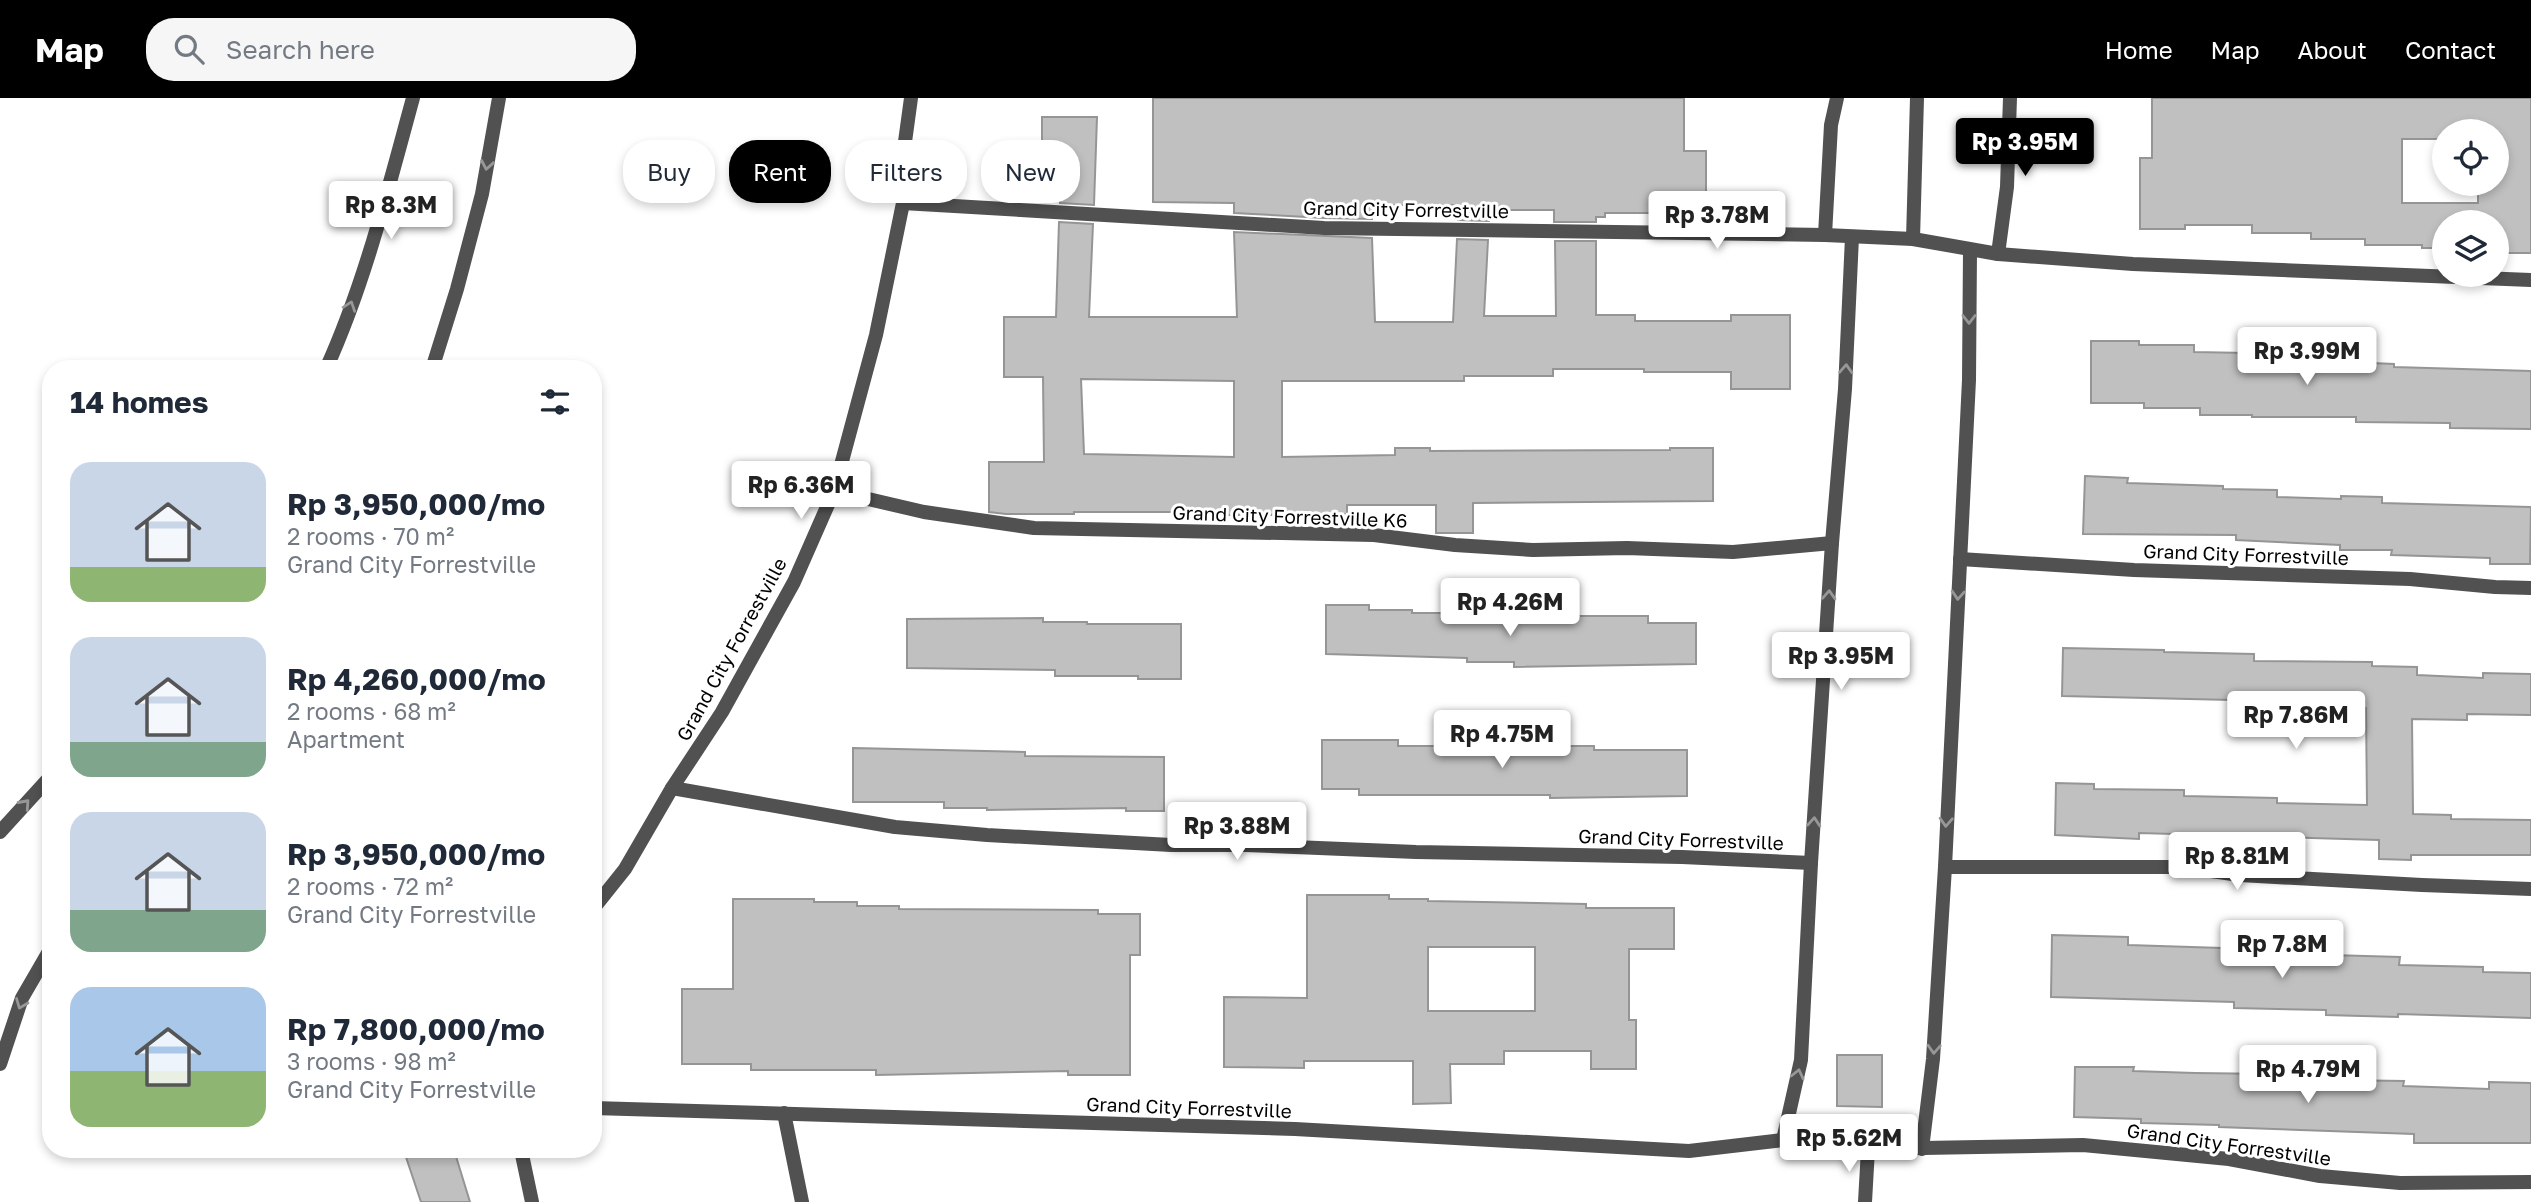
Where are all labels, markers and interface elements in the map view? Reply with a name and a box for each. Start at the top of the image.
search box [146,18,636,81]
text: Map [35,30,104,69]
icon: search [170,30,208,68]
text: Search here [226,34,375,65]
text: Home [2105,35,2173,64]
text: Map [2211,35,2260,64]
text: About [2298,35,2367,64]
text: Contact [2405,35,2496,64]
pin: Rp 3.95M [1953,118,2097,178]
map controls [2432,119,2509,287]
button: locate [2432,119,2509,196]
text: Rp 3.95M [1972,127,2078,155]
chip: Buy [623,140,715,203]
chip: Rent [729,140,831,203]
chip: Filters [845,140,967,203]
chip: New [981,140,1080,203]
one-way arrow [480,159,495,171]
pin: Rp 8.3M [326,181,456,241]
text: Rp 8.3M [345,190,437,218]
pin: Rp 3.78M [1645,192,1789,251]
street label: Grand City Forrestville [1303,196,1509,222]
text: Rp 3.78M [1665,200,1770,228]
button: layers [2432,210,2509,287]
one-way arrow [342,300,356,312]
one-way arrow [1961,314,1977,325]
pin: Rp 3.99M [2235,328,2379,387]
text: Rp 3.99M [2254,336,2360,364]
one-way arrow [1839,363,1854,374]
icon: filters [536,383,574,421]
text: 14 homes [70,384,209,420]
pin: Rp 6.36M [729,462,873,521]
text: Rp 6.36M [748,470,854,498]
text: Rp 3,950,000/mo [287,486,545,522]
icon: home [126,490,210,574]
street label: Grand City Forrestville K6 [1172,500,1408,532]
text: 2 rooms · 70 m² [287,522,454,550]
street label: Grand City Forrestville [2143,539,2349,569]
text: Grand City Forrestville [287,550,536,578]
street label: Grand City Forrestville [671,553,791,745]
pin: Rp 4.26M [1438,578,1582,638]
text: Rp 4.26M [1457,587,1563,615]
one-way arrow [1822,590,1837,601]
one-way arrow [1951,590,1966,601]
pin: Rp 3.95M [1769,632,1913,692]
text: Rp 3.95M [1788,641,1894,669]
text: Rp 4,260,000/mo [287,661,546,697]
icon: home [126,665,210,749]
pin: Rp 7.86M [2224,692,2368,751]
text: 2 rooms · 68 m² [287,697,456,725]
text: Rp 7.86M [2243,700,2349,728]
pin: Rp 4.75M [1430,710,1574,770]
text: Rp 4.75M [1450,719,1554,747]
text: Apartment [287,725,405,753]
one-way arrow [17,799,30,812]
pin: Rp 3.88M [1165,802,1309,862]
text: Rp 3.88M [1183,811,1291,839]
one-way arrow [1807,817,1822,828]
one-way arrow [1939,817,1954,828]
street label: Grand City Forrestville [1578,824,1784,854]
pin: Rp 8.81M [2165,832,2309,892]
text: Rp 3,950,000/mo [287,836,545,872]
icon: home [126,840,210,924]
text: Rp 8.81M [2185,841,2290,869]
text: 2 rooms · 72 m² [287,872,453,900]
text: Grand City Forrestville [287,900,536,928]
pin: Rp 7.8M [2217,920,2347,980]
text: Rp 7.8M [2237,929,2327,957]
one-way arrow [15,997,29,1009]
text: Rp 7,800,000/mo [287,1011,545,1047]
icon: home [126,1015,210,1099]
one-way arrow [1927,1044,1942,1055]
pin: Rp 4.79M [2236,1046,2380,1105]
text: 3 rooms · 98 m² [287,1047,456,1075]
text: Rp 4.79M [2255,1054,2361,1082]
one-way arrow [1790,1068,1804,1080]
text: Grand City Forrestville [287,1075,536,1103]
street label: Grand City Forrestville [1086,1092,1292,1122]
pin: Rp 5.62M [1777,1114,1921,1174]
street label: Grand City Forrestville [2126,1118,2332,1170]
text: Rp 5.62M [1796,1123,1902,1151]

